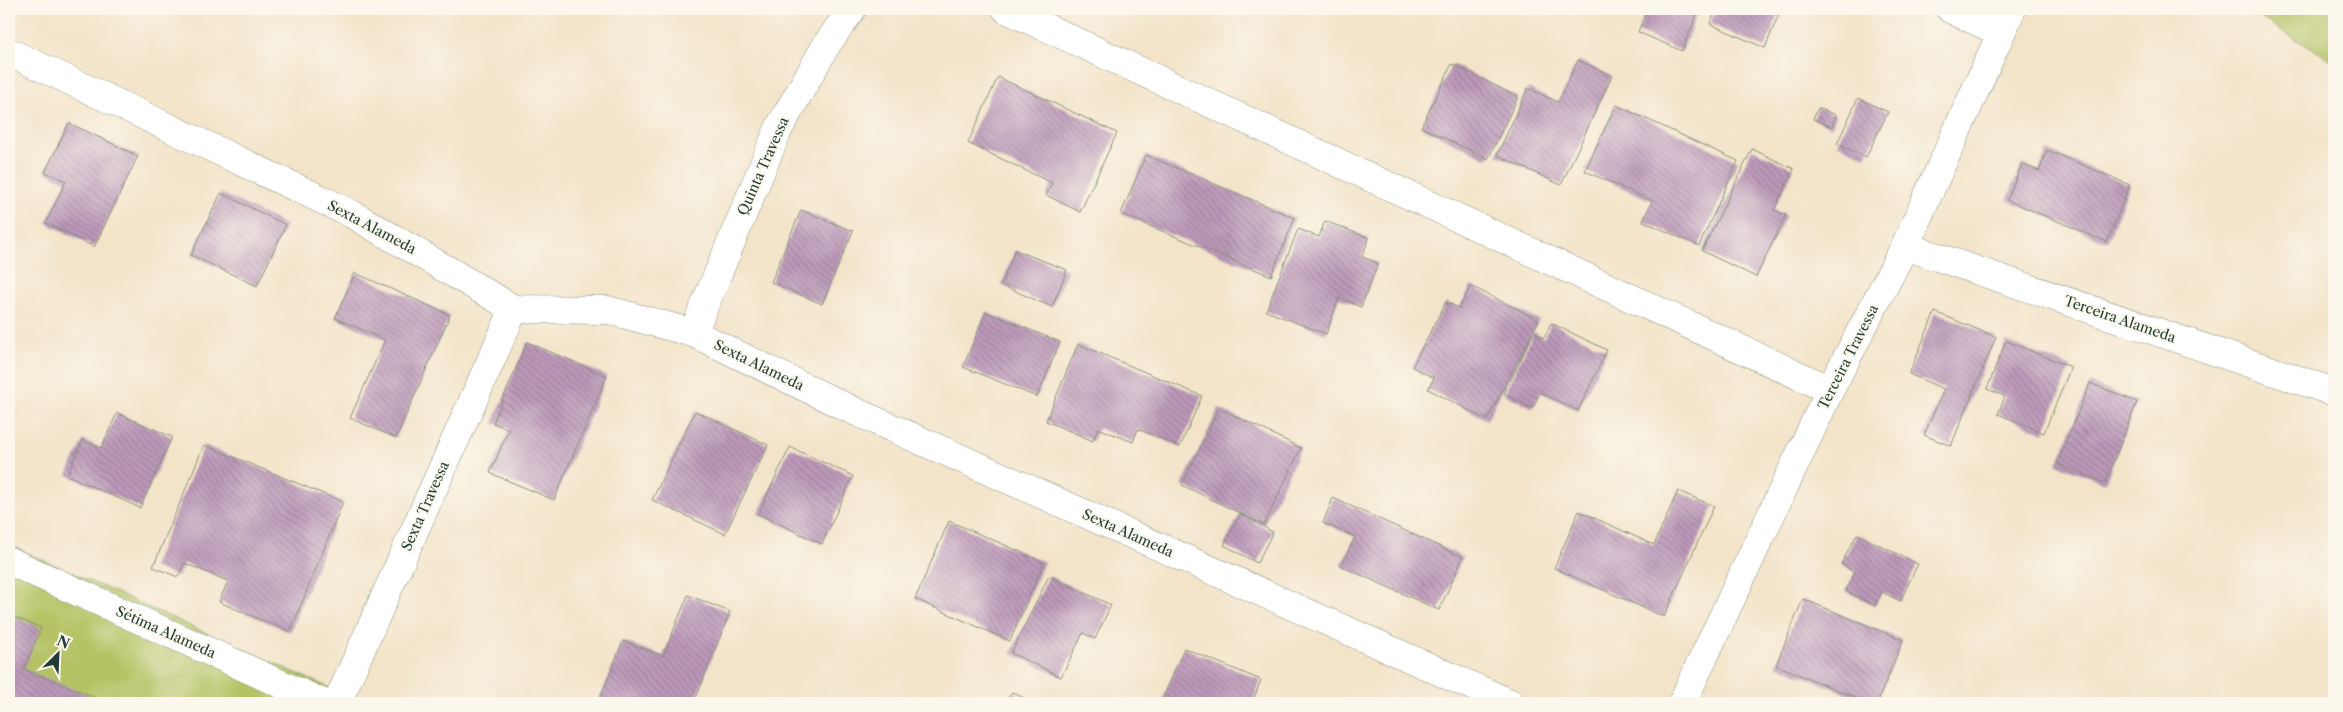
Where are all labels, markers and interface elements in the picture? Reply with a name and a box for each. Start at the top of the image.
street label: Quinta Travessa [733,113,793,218]
street label: Sexta Alameda [325,196,420,258]
street label: Terceira Alameda [2062,291,2179,347]
street label: Terceira Travessa [1814,301,1883,413]
street label: Sexta Alameda [711,335,807,395]
street label: Sexta Travessa [397,458,453,554]
street label: Sexta Alameda [1080,505,1177,561]
street label: Sétima Alameda [113,602,219,662]
north arrow [32,630,82,680]
text: N [54,631,73,653]

